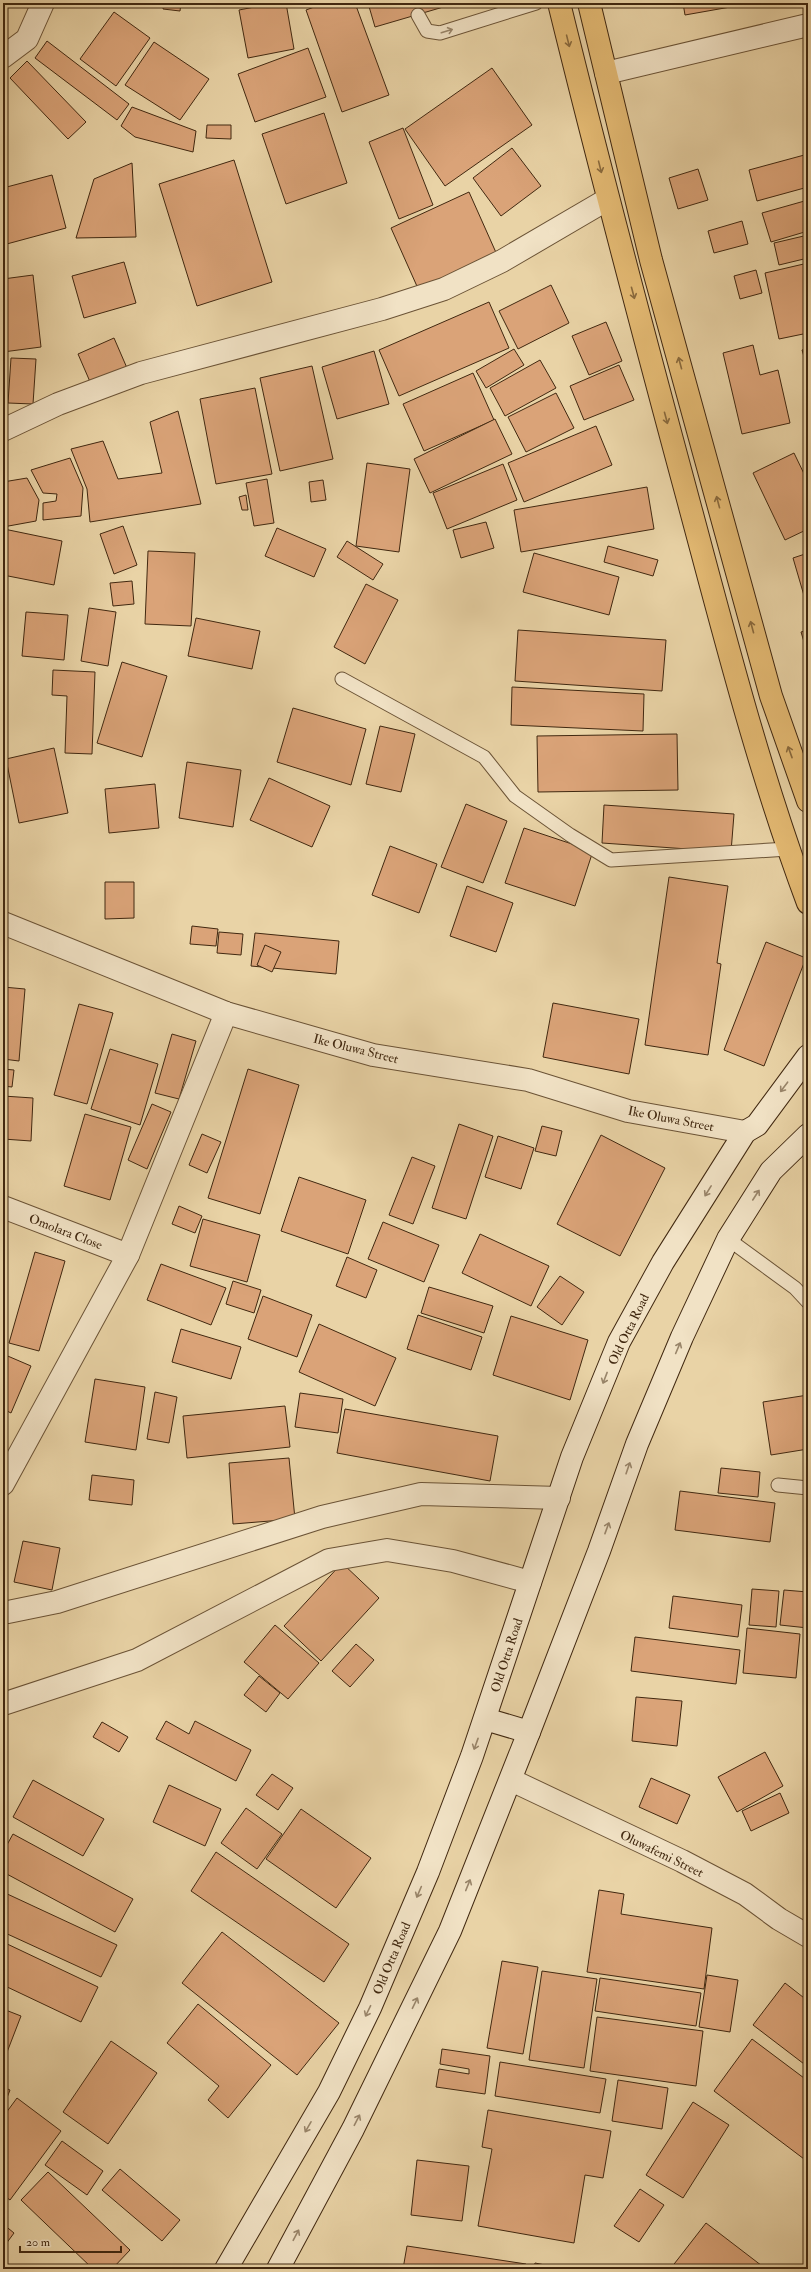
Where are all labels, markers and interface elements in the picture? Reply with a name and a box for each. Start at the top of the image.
one-way arrow [440,27,453,34]
one-way arrow [565,34,572,47]
one-way arrow [596,160,604,173]
one-way arrow [630,286,637,299]
one-way arrow [675,357,683,370]
one-way arrow [663,411,671,424]
one-way arrow [713,496,721,509]
one-way arrow [748,621,755,634]
one-way arrow [786,746,794,758]
street label: Ike Oluwa Street [311,1031,400,1067]
one-way arrow [780,1082,788,1093]
street label: Ike Oluwa Street [626,1103,715,1135]
one-way arrow [704,1185,712,1196]
one-way arrow [752,1190,760,1201]
street label: Omolara Close [27,1211,105,1253]
street label: Old Otta Road [605,1291,653,1368]
one-way arrow [674,1342,682,1354]
one-way arrow [600,1371,608,1383]
one-way arrow [625,1462,633,1474]
one-way arrow [604,1521,611,1534]
street label: Old Otta Road [487,1616,527,1694]
one-way arrow [472,1738,479,1751]
street label: Oluwafemi Street [617,1827,706,1881]
one-way arrow [465,1879,473,1891]
one-way arrow [415,1885,423,1897]
street label: Old Otta Road [369,1919,415,1997]
one-way arrow [412,1998,419,2010]
one-way arrow [364,2005,371,2017]
one-way arrow [354,2114,362,2126]
one-way arrow [304,2121,312,2133]
scale bar [20,2228,121,2254]
one-way arrow [293,2229,301,2241]
text: 20 m [26,2235,51,2250]

